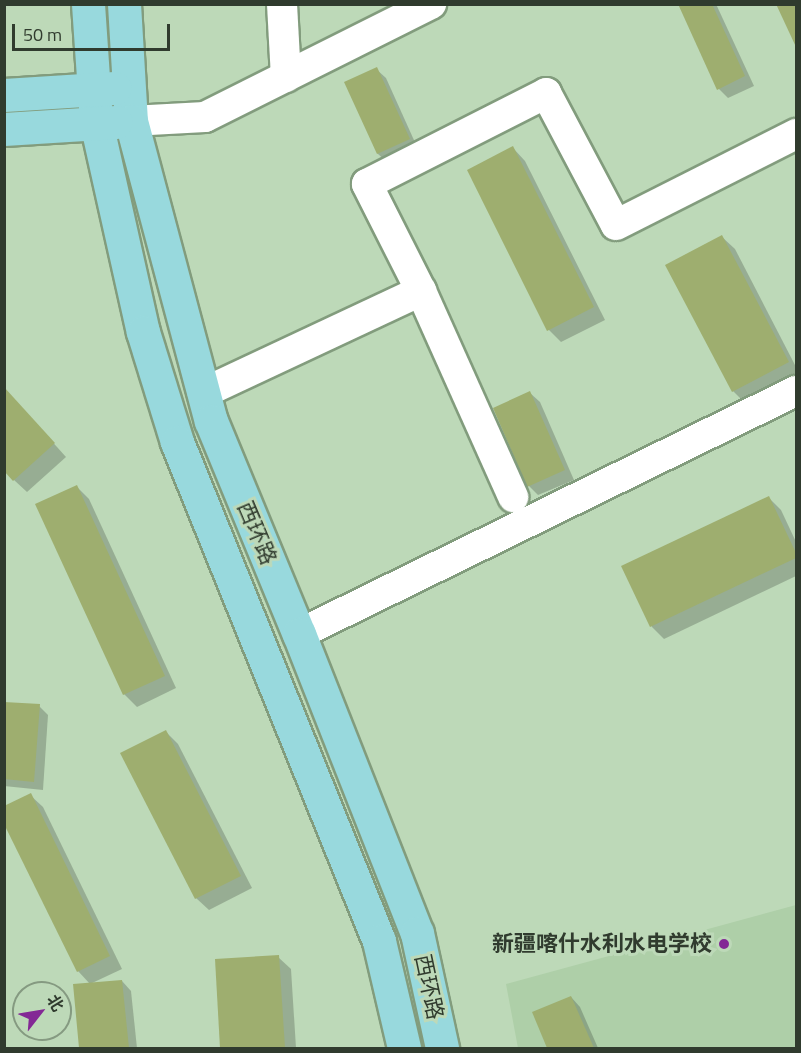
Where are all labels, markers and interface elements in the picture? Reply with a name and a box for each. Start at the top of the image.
scale bar [15,12,172,50]
text: 50 m [23,21,62,48]
street label: 西环路 [232,497,282,569]
place label: 新疆喀什水利水电学校 [492,931,712,957]
marker: 新疆喀什水利水电学校 [717,937,731,951]
street label: 西环路 [409,952,449,1022]
north arrow [12,981,72,1041]
text: 北 [41,990,70,1016]

